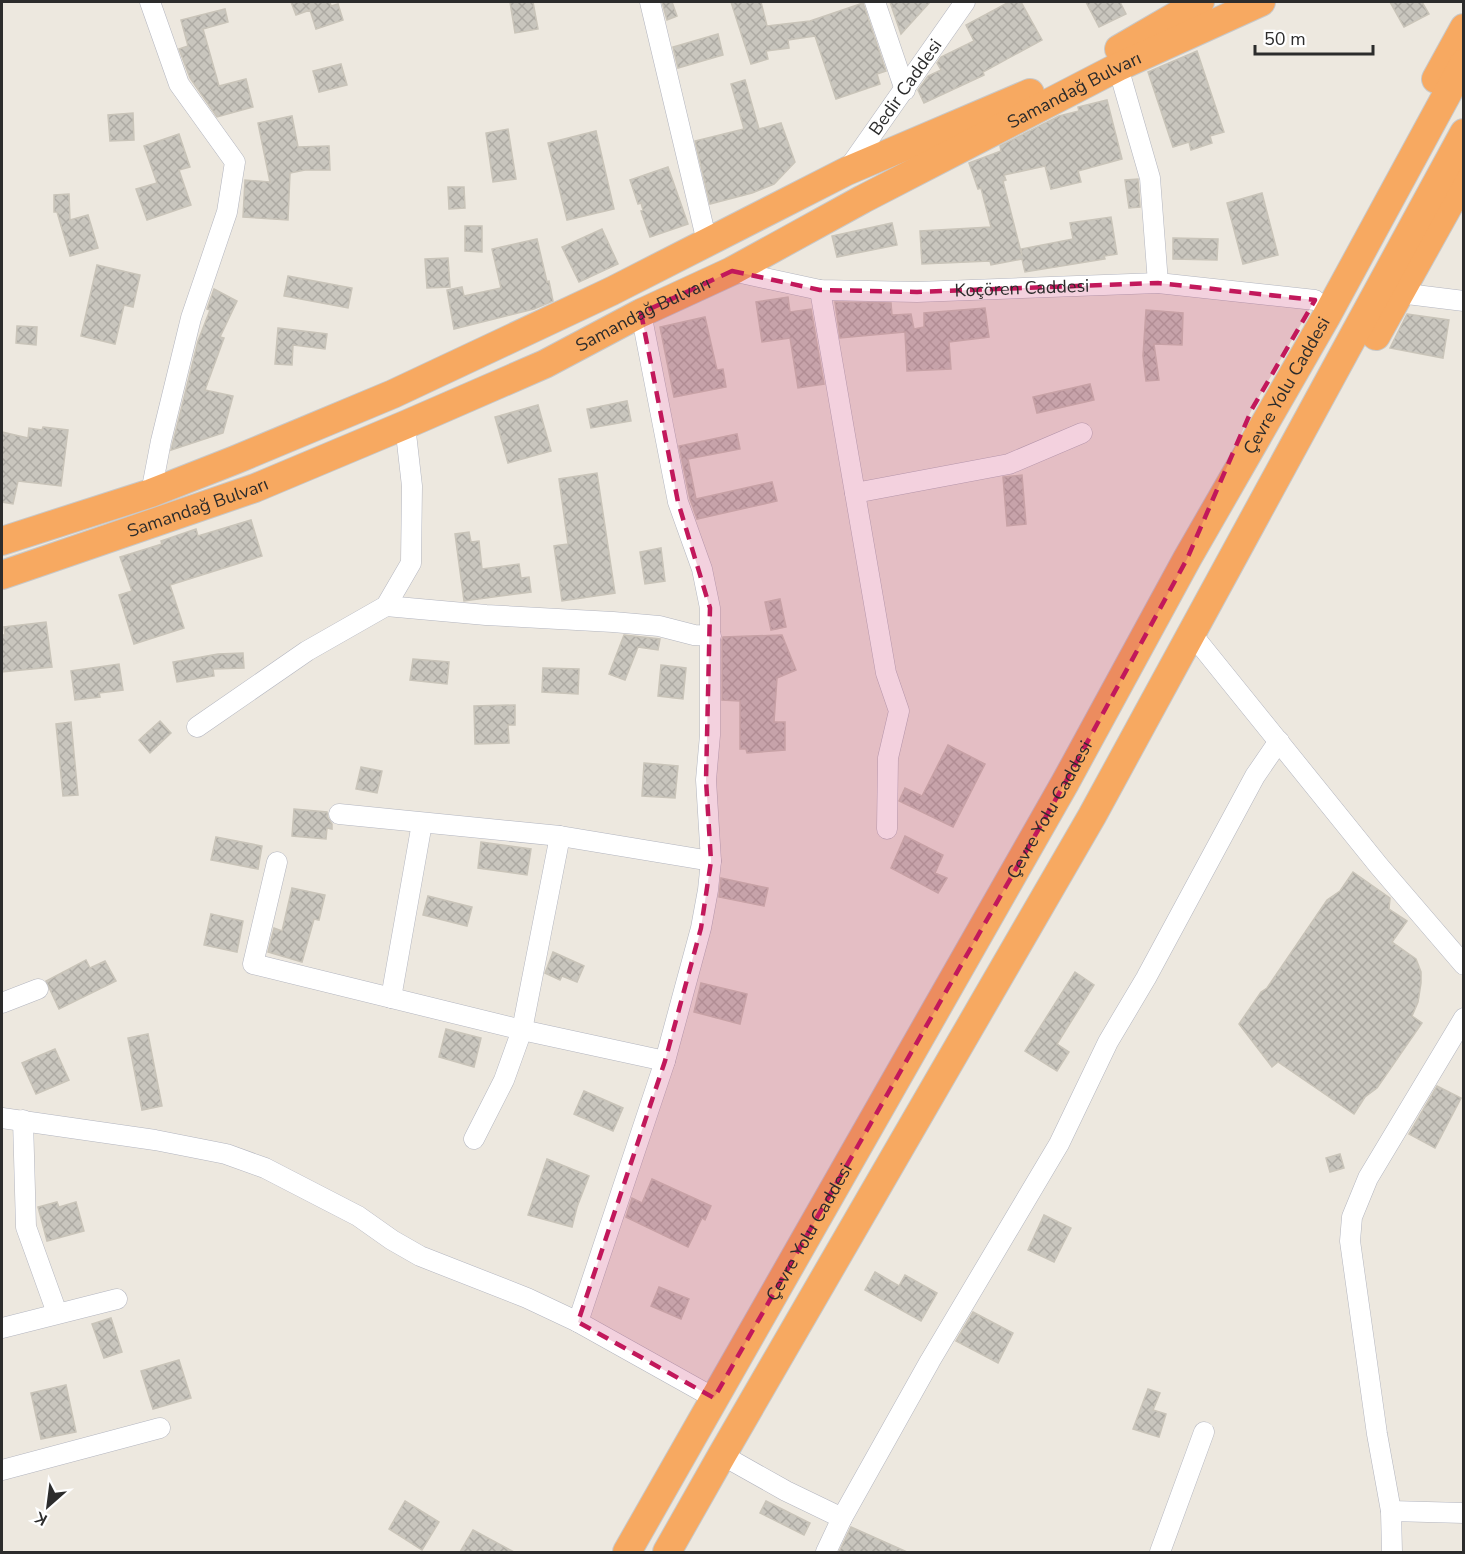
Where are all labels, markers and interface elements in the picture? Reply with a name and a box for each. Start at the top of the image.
scale bar [1255,18,1374,56]
text: 50 m [1264,27,1306,51]
street label: Bedir Caddesi [863,34,947,140]
street label: Samandağ Bulvarı [1003,46,1145,134]
street label: Samandağ Bulvarı [571,271,714,358]
street label: Koçören Caddesi [954,274,1090,303]
street label: Çevre Yolu Caddesi [1238,312,1336,459]
street label: Samandağ Bulvarı [124,472,272,543]
street label: Çevre Yolu Caddesi [1001,736,1098,883]
street label: Çevre Yolu Caddesi [760,1159,858,1306]
north arrow [18,1476,78,1536]
text: K [30,1506,51,1531]

